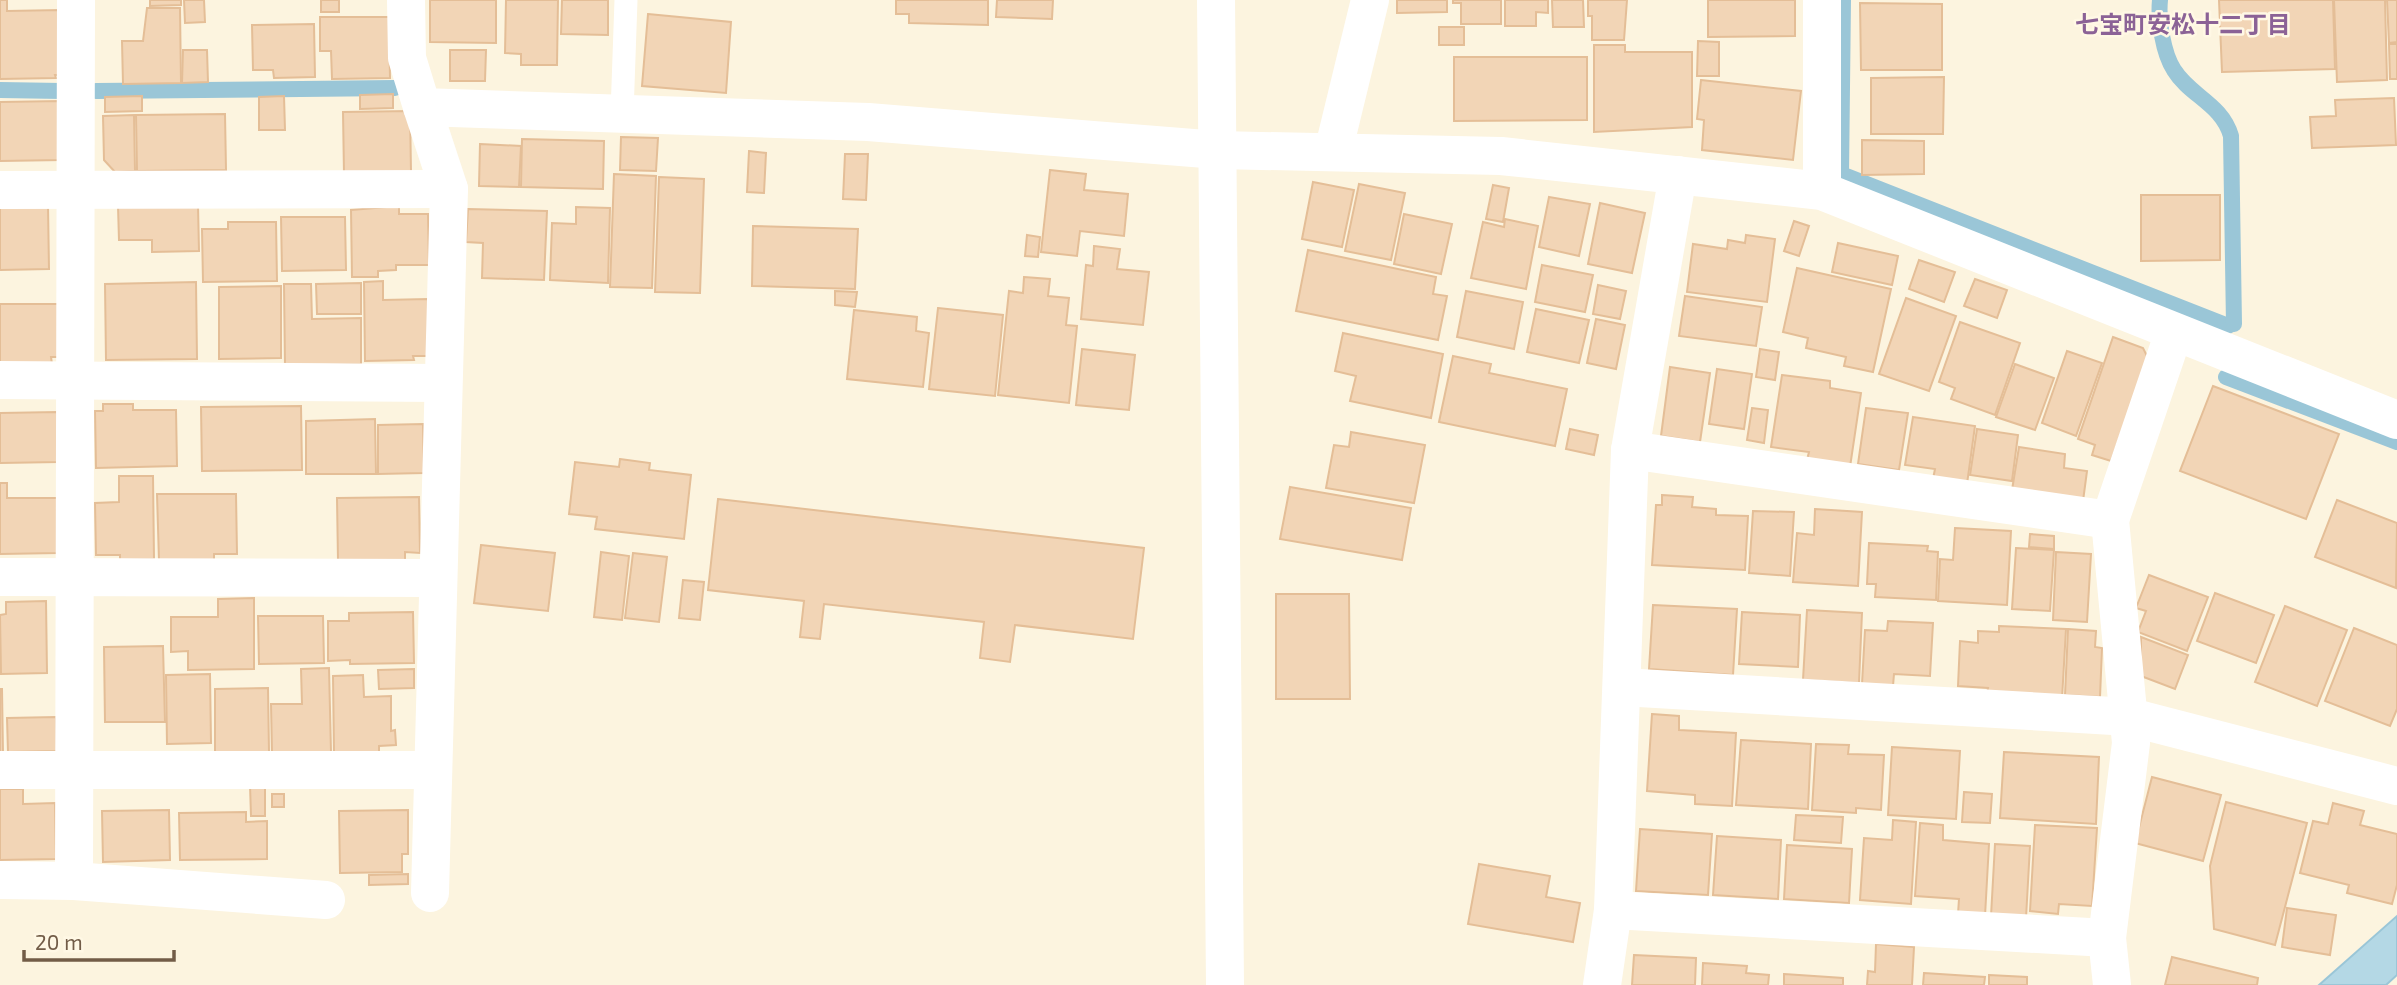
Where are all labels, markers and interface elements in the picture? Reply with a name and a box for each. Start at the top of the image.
district label: 七宝町安松十二丁目 [2075,9,2291,38]
scale bar [24,918,175,962]
text: 20 m [35,929,83,954]

